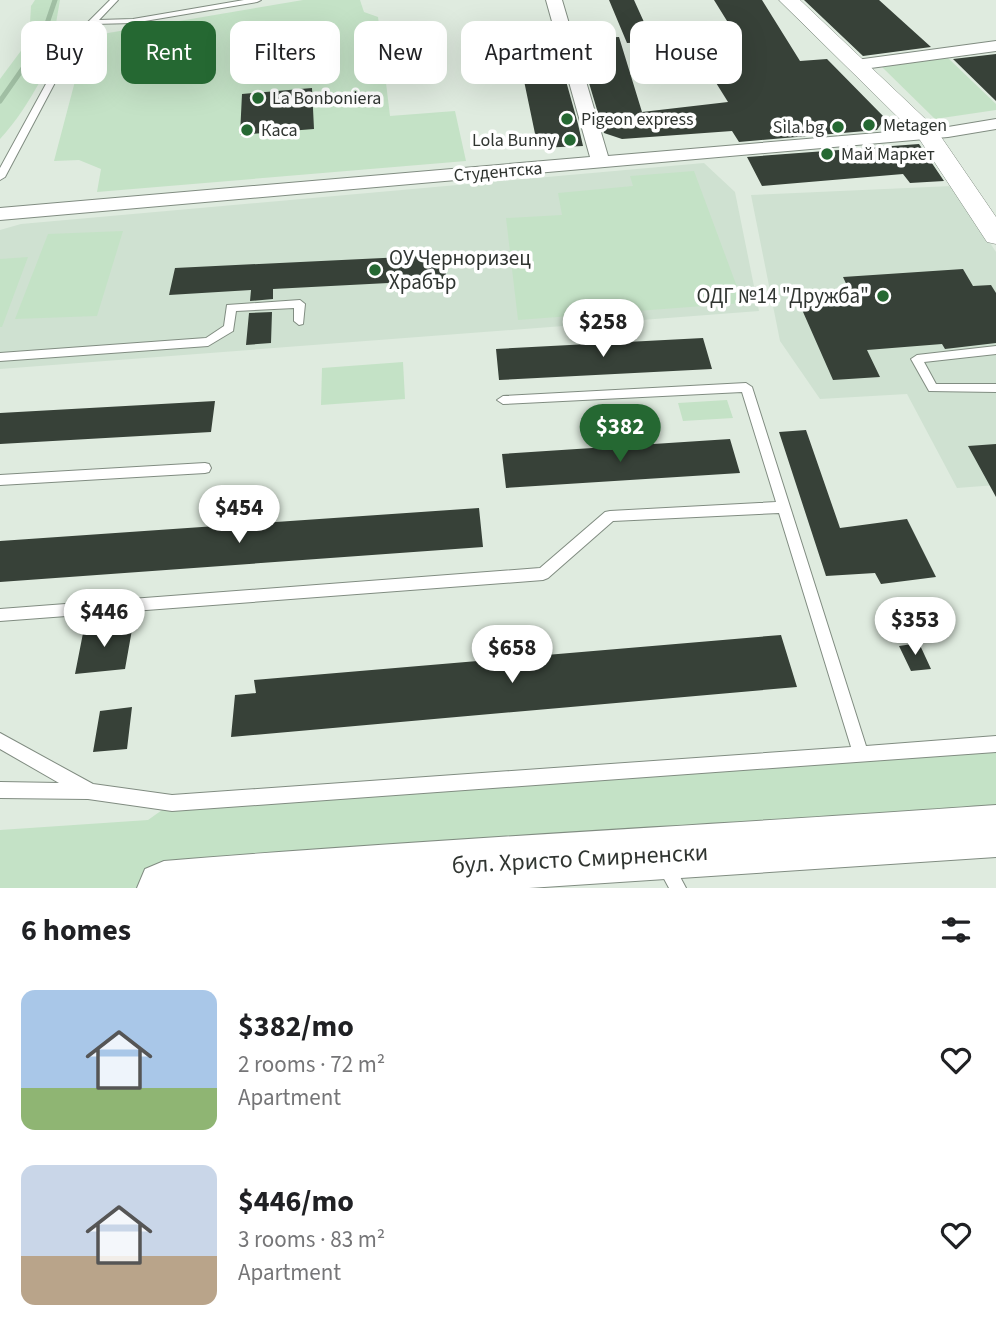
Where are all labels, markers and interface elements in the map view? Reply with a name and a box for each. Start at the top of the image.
chip: Buy [21,21,107,84]
chip: Rent [121,21,216,84]
chip: Filters [230,21,340,84]
chip: New [354,21,447,84]
chip: Apartment [461,21,616,84]
chip: House [630,21,742,84]
place label: La Bonboniera [272,86,381,111]
marker: La Bonboniera [250,90,266,106]
place label: Pigeon express [581,107,693,132]
marker: Pigeon express [559,111,575,127]
place label: Metagen [883,113,947,138]
place label: Sila.bg [773,115,824,140]
marker: Metagen [861,117,877,133]
place label: Каса [261,118,298,143]
marker: Sila.bg [830,119,846,135]
marker: Каса [239,122,255,138]
place label: Lola Bunny [472,128,557,153]
marker: Lola Bunny [562,132,578,148]
place label: Май Маркет [841,142,935,167]
marker: Май Маркет [819,146,835,162]
street label: Студентска [453,156,543,188]
place label: ОУ Черноризец Храбър [389,243,531,297]
marker: ОУ Черноризец Храбър [367,262,383,278]
place label: ОДГ №14 "Дружба" [696,281,869,311]
marker: ОДГ №14 "Дружба" [875,288,891,304]
pin: $258 [562,300,644,359]
text: $258 [579,305,627,338]
pin: $382 [579,405,661,464]
text: $382 [596,410,644,443]
pin: $454 [198,486,280,545]
text: $454 [215,491,263,524]
pin: $446 [63,590,145,649]
text: $446 [80,595,128,628]
pin: $353 [874,598,956,657]
text: $353 [891,603,939,636]
pin: $658 [471,626,553,685]
text: $658 [488,631,536,664]
street label: бул. Христо Смирненски [451,835,709,883]
text: 6 homes [21,909,131,952]
icon: filters [937,911,975,949]
text: $382/mo [238,1005,354,1048]
icon: home [77,1018,161,1102]
icon: heart [937,1041,975,1079]
text: 2 rooms · 72 m² [238,1048,385,1081]
text: Apartment [238,1081,341,1114]
text: $446/mo [238,1180,354,1223]
icon: home [77,1193,161,1277]
icon: heart [937,1216,975,1254]
text: 3 rooms · 83 m² [238,1223,385,1256]
text: Apartment [238,1256,341,1289]

